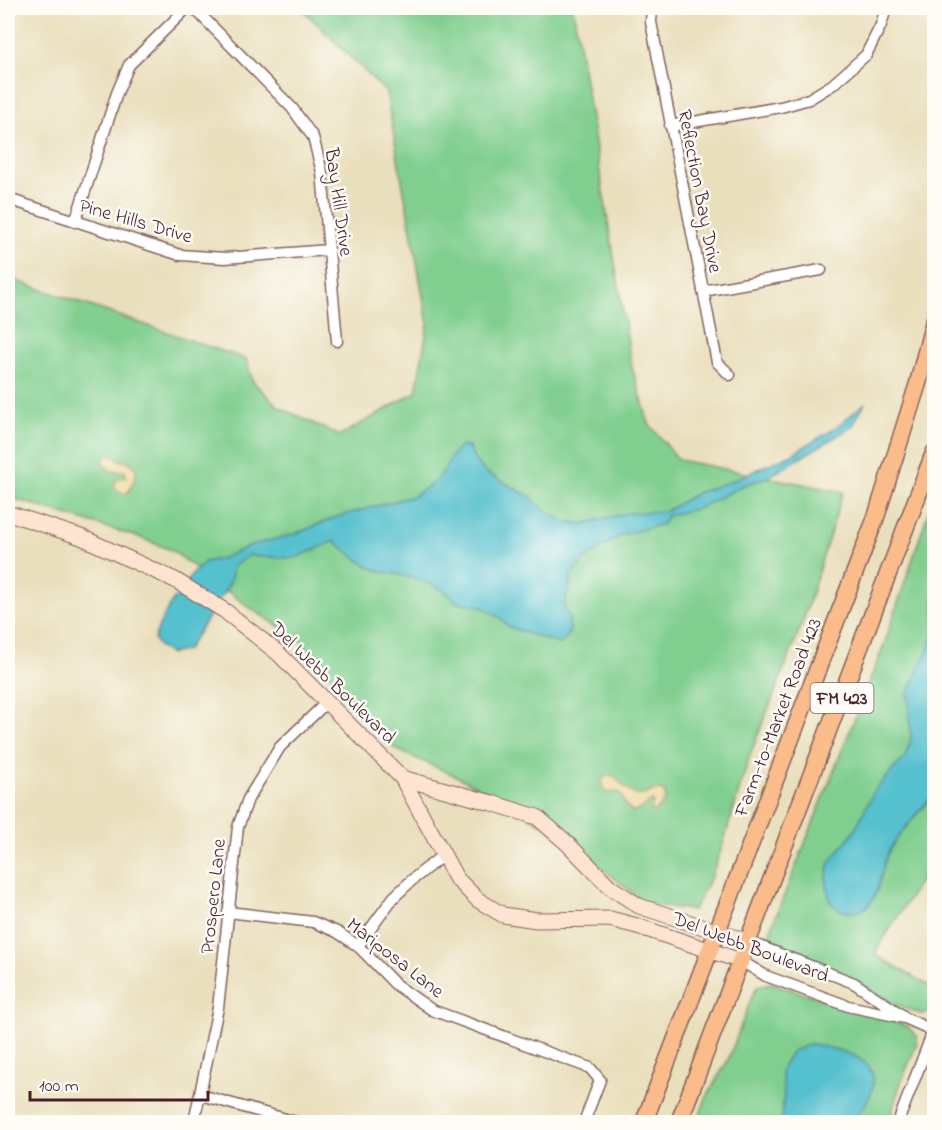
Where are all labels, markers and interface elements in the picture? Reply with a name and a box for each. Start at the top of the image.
street label: Reflection Bay Drive [669,107,729,276]
street label: Bay Hill Drive [315,145,359,258]
street label: Pine Hills Drive [75,192,195,252]
street label: Farm-to-Market Road 423 [728,614,831,823]
street label: Del Webb Boulevard [262,615,402,752]
road number: FM 423 [810,683,874,713]
street label: Prospero Lane [194,837,235,955]
street label: Del Webb Boulevard [667,905,833,992]
street label: Mariposa Lane [339,912,450,1006]
scale bar [30,1064,208,1102]
text: 100 m [39,1074,79,1100]

